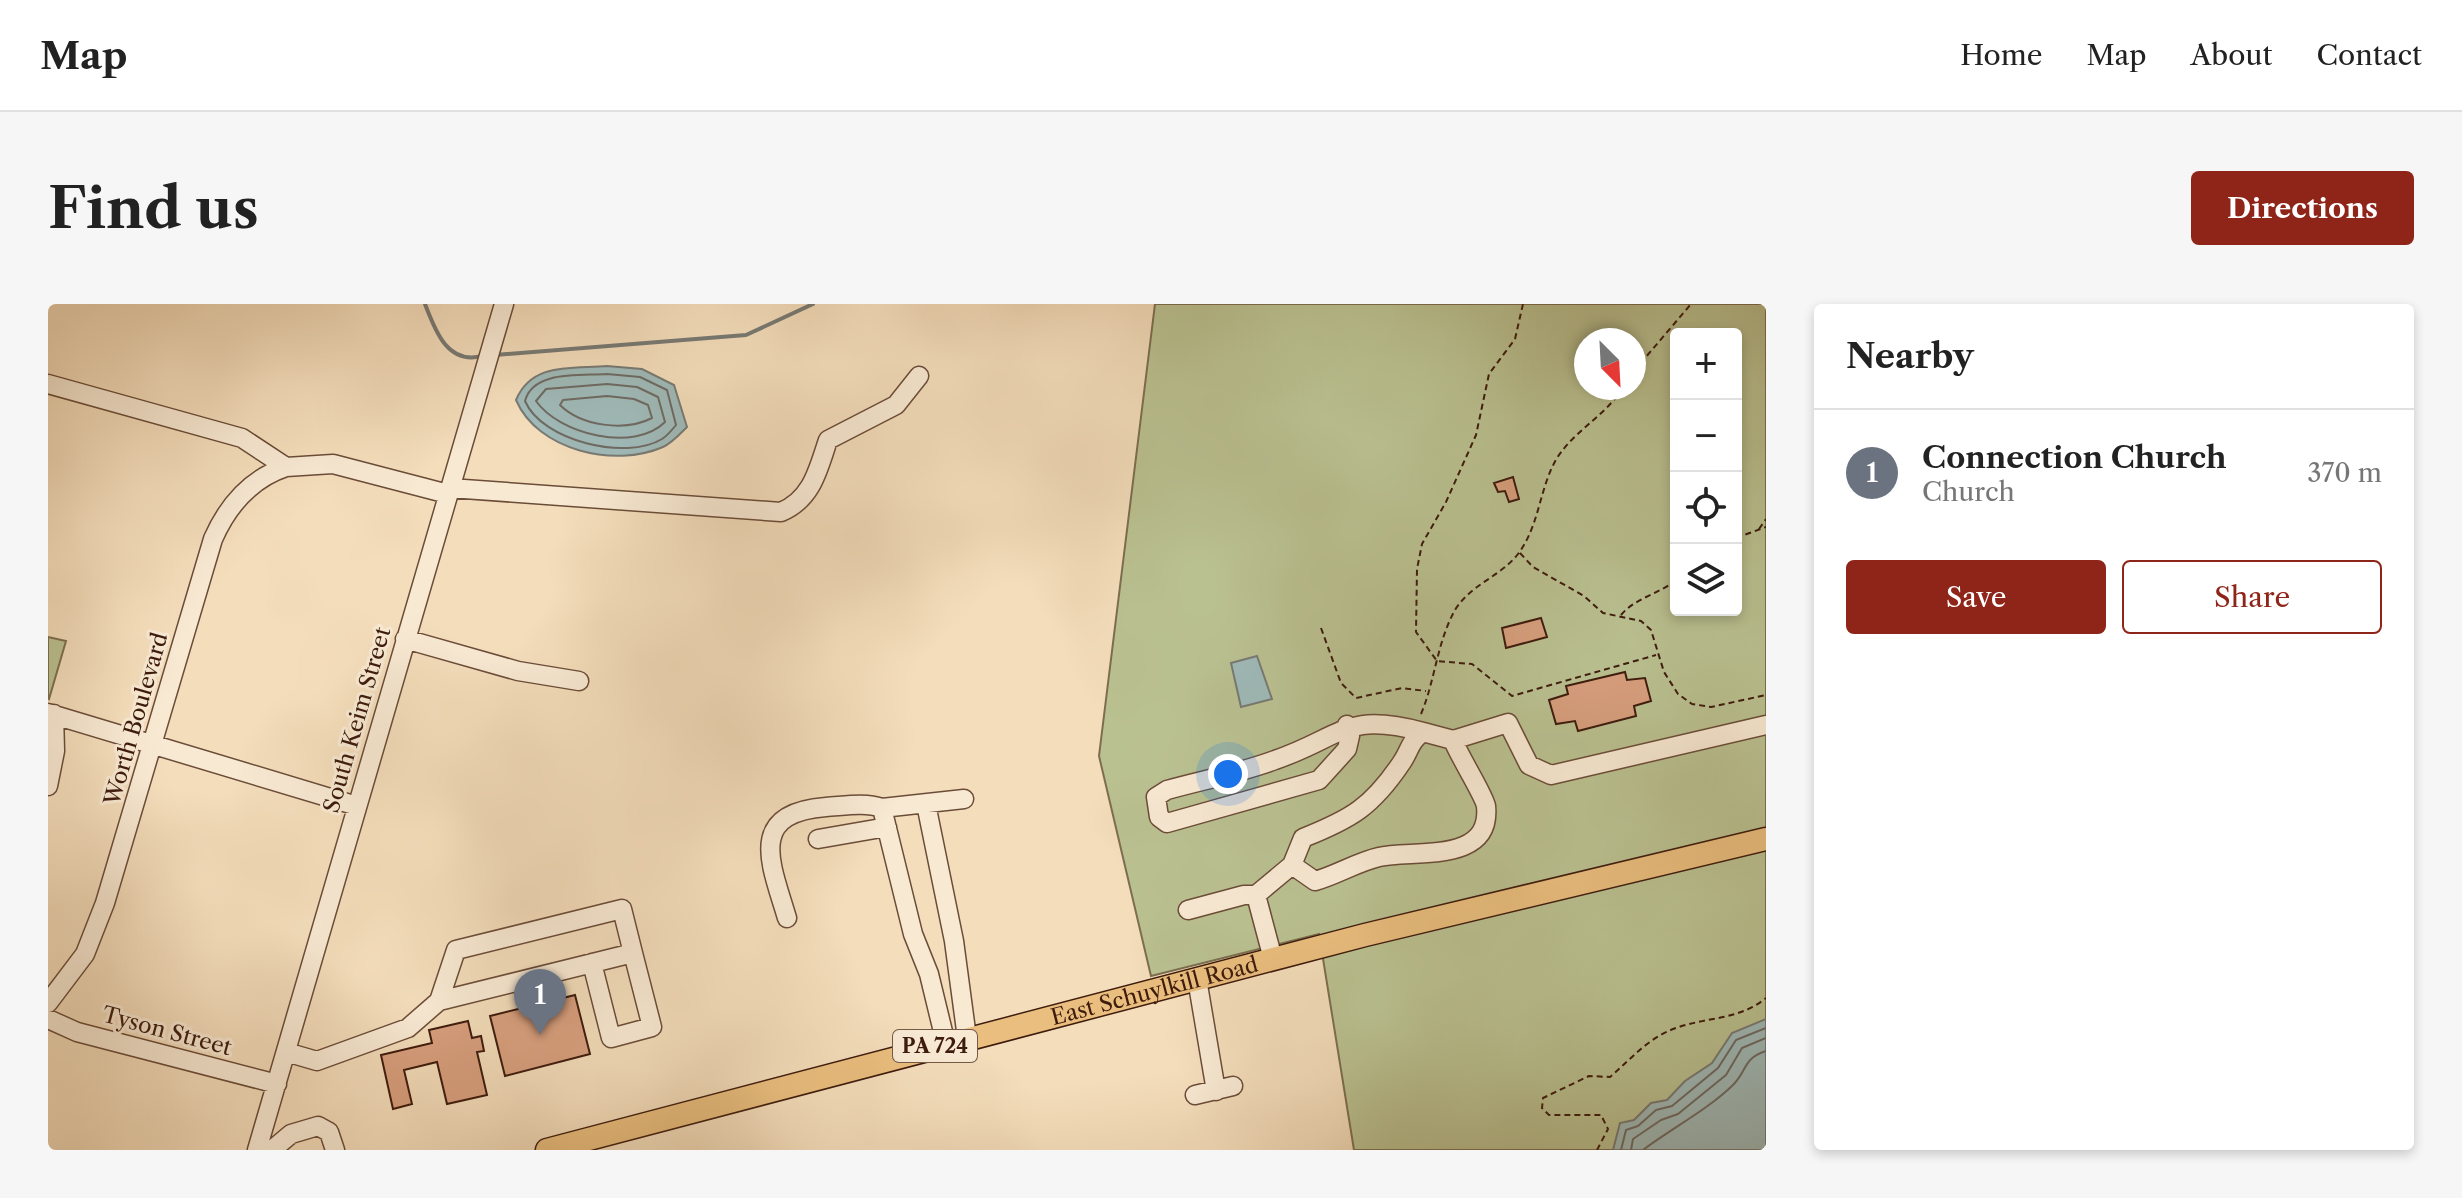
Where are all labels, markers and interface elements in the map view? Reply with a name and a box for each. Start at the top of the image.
text: Map [40,32,128,79]
text: Home [1960,38,2042,72]
text: Map [2086,38,2146,72]
text: About [2190,38,2272,72]
text: Contact [2316,38,2422,72]
button: Directions [2191,171,2414,245]
text: Find us [48,174,259,243]
north arrow [1574,328,1646,400]
map controls [1670,328,1742,616]
button: + [1670,328,1742,400]
text: Nearby [1846,335,1974,377]
button: − [1670,400,1742,472]
text: Connection Church [1922,439,2227,476]
text: 1 [1866,457,1878,489]
text: 370 m [2307,457,2382,489]
button: locate [1670,472,1742,544]
text: Church [1922,476,2015,508]
button: layers [1670,544,1742,616]
button: Save [1846,560,2106,634]
button: Share [2122,560,2382,634]
street label: South Keim Street [318,624,396,816]
street label: Worth Boulevard [98,629,174,809]
your location [1208,754,1248,794]
street label: East Schuylkill Road [1048,950,1261,1031]
pin: 1 [514,969,566,1035]
street label: Tyson Street [99,1001,235,1061]
road number: PA 724 [893,1030,977,1062]

